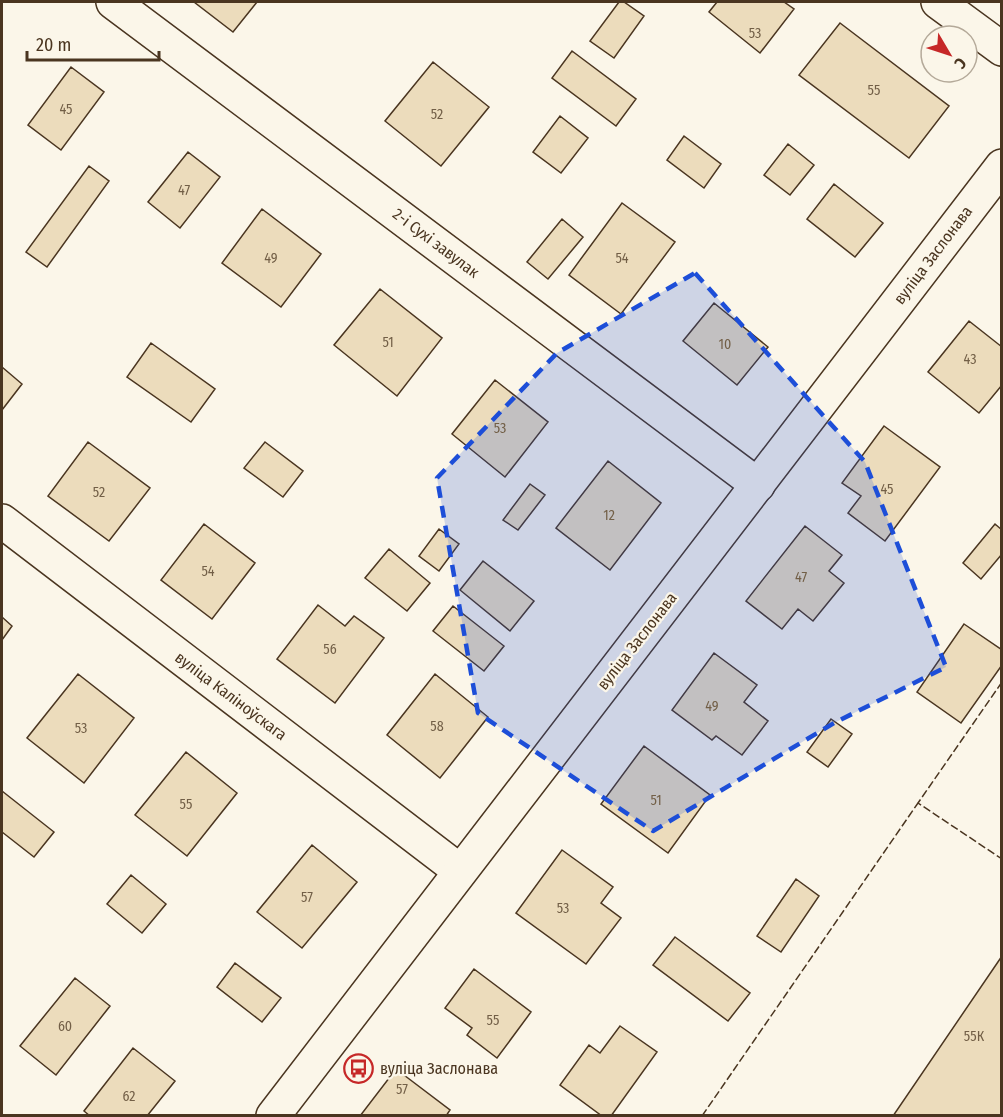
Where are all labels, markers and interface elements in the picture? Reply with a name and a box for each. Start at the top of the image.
scale bar [27,24,159,62]
north arrow [919,24,979,84]
house number: 53 [749,25,761,42]
text: 20 m [36,34,71,56]
text: С [950,54,970,73]
house number: 55 [868,82,880,99]
house number: 45 [59,101,73,118]
house number: 52 [431,106,443,123]
house number: 47 [178,182,190,199]
street label: вуліца Заслонава [890,202,976,308]
street label: 2-і Сухі завулак [389,204,483,282]
house number: 49 [264,250,278,267]
house number: 54 [615,250,629,267]
house number: 51 [382,334,394,351]
house number: 10 [719,336,731,353]
house number: 43 [964,351,976,368]
house number: 53 [494,420,506,437]
house number: 45 [880,481,894,498]
house number: 52 [93,484,105,501]
house number: 12 [603,507,615,524]
house number: 54 [201,563,215,580]
house number: 47 [795,569,807,586]
street label: вуліца Заслонава [593,588,681,693]
house number: 56 [323,641,337,658]
street label: вуліца Каліноўскага [171,648,291,744]
house number: 49 [705,698,719,715]
house number: 58 [430,718,444,735]
house number: 53 [75,720,87,737]
house number: 51 [650,792,662,809]
house number: 55 [180,796,192,813]
house number: 57 [301,889,313,906]
house number: 53 [557,900,569,917]
house number: 55 [487,1012,499,1029]
house number: 60 [58,1018,72,1035]
house number: 55К [964,1028,985,1045]
bus stop icon: вуліца Заслонава [343,1052,375,1084]
place label: вуліца Заслонава [380,1059,498,1078]
house number: 57 [396,1081,408,1098]
house number: 62 [123,1088,136,1105]

